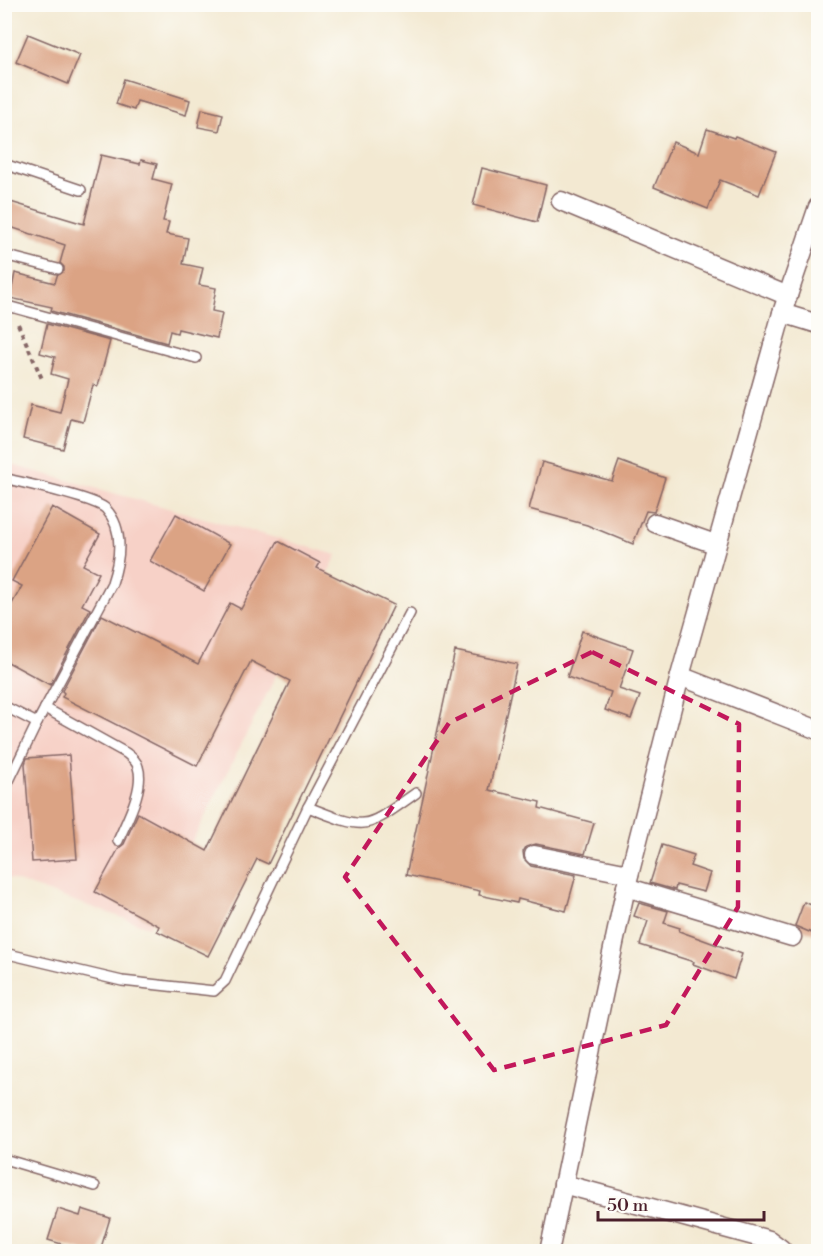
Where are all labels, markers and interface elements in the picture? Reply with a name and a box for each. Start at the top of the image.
scale bar [598,1184,764,1222]
text: 50 m [607,1194,649,1217]

